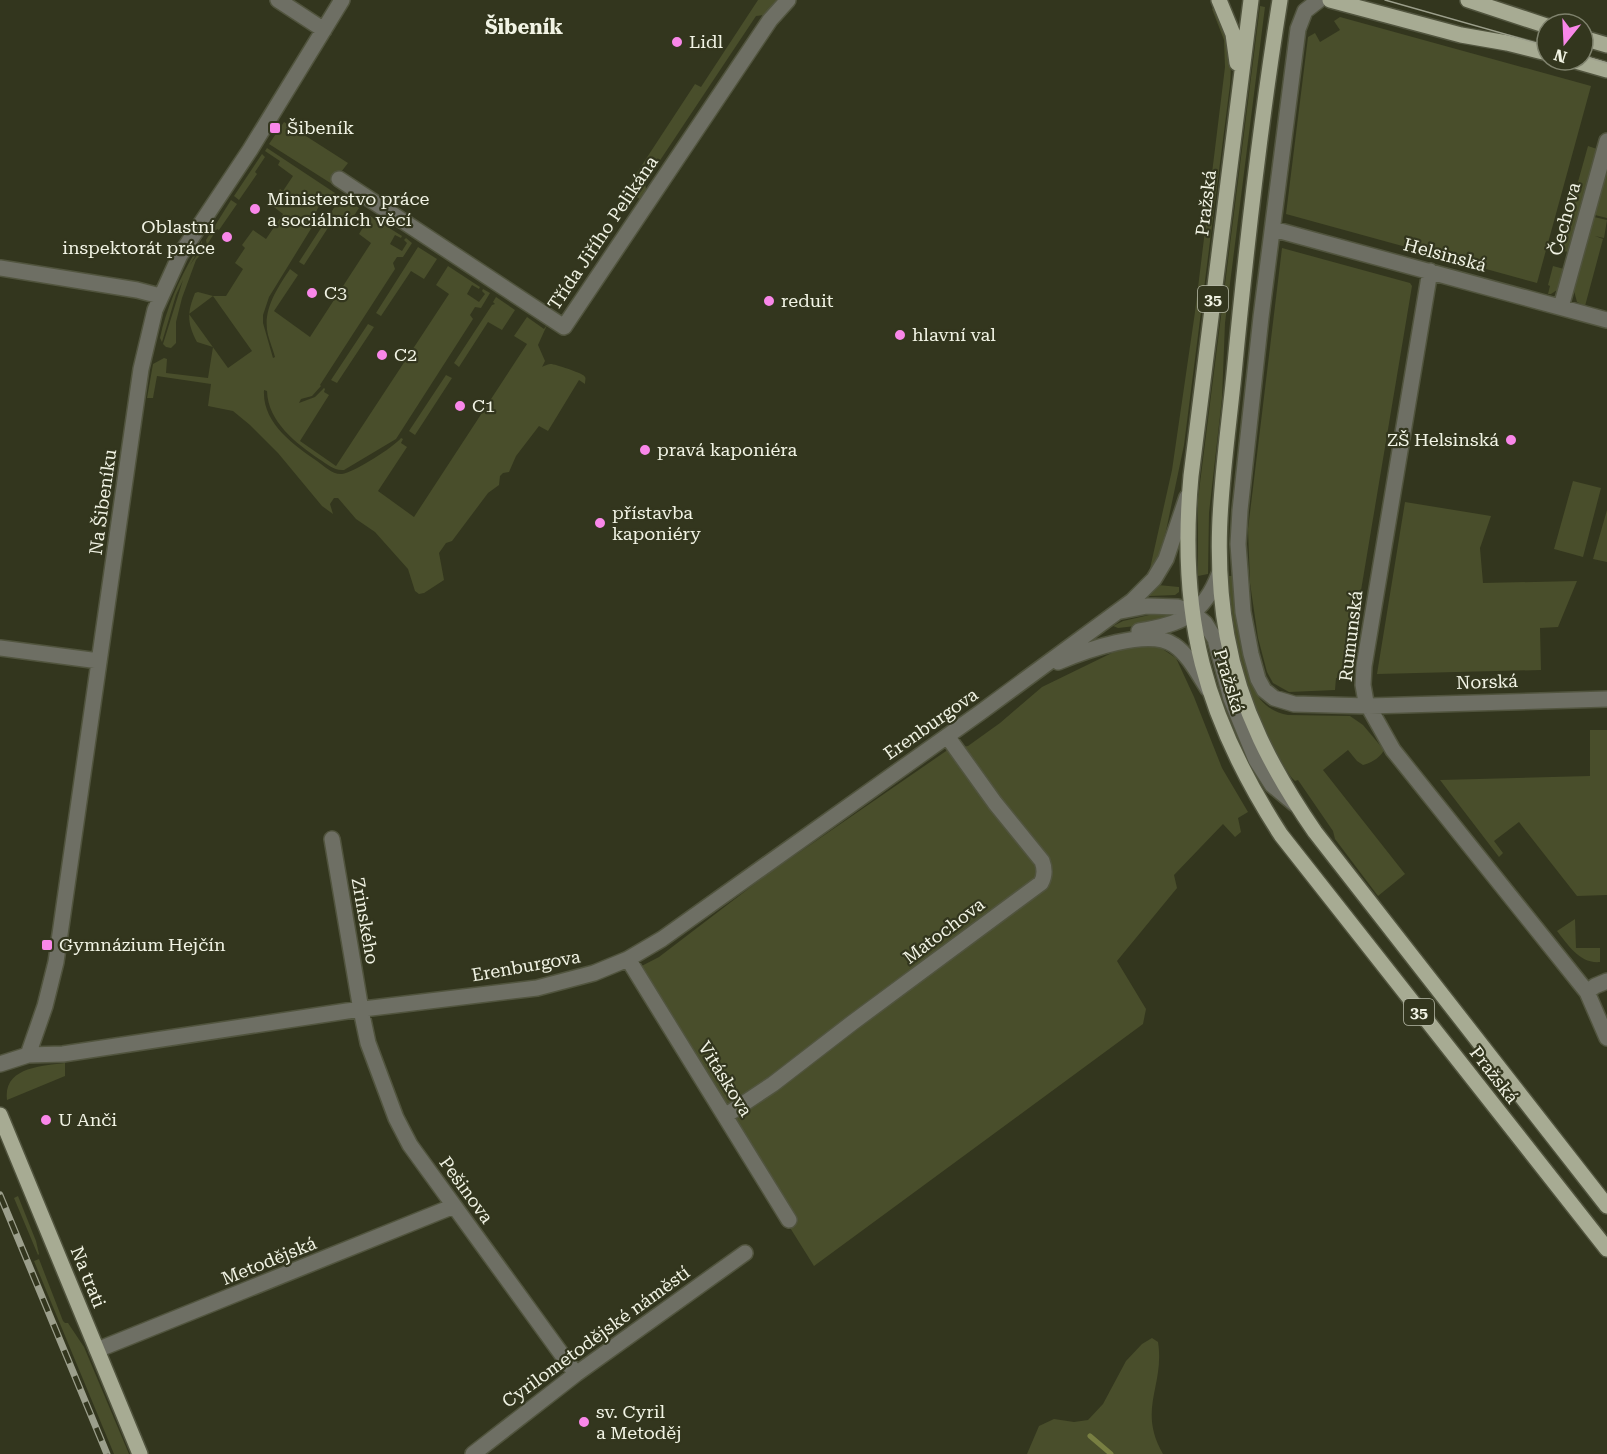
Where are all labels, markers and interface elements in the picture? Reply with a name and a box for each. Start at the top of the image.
north arrow [1535,12,1595,72]
district label: Šibeník [485,14,563,39]
place label: Lidl [689,31,723,52]
marker: Lidl [670,35,684,49]
text: N [1552,45,1569,67]
place label: Šibeník [287,117,354,138]
marker: Šibeník [268,121,282,135]
street label: Třída Jiřího Pelikána [543,152,662,314]
street label: Pražská [1191,169,1220,237]
street label: Čechova [1545,180,1584,258]
place label: Ministerstvo práce a sociálních věcí [267,188,429,230]
marker: Ministerstvo práce a sociálních věcí [248,202,262,216]
place label: Oblastní inspektorát práce [62,216,215,258]
marker: Oblastní inspektorát práce [220,230,234,244]
street label: Helsinská [1401,233,1489,276]
place label: C3 [324,282,347,303]
marker: C3 [305,286,319,300]
road number: 35 [1198,286,1228,312]
place label: reduit [781,290,834,311]
marker: reduit [762,294,776,308]
place label: hlavní val [912,324,996,345]
marker: hlavní val [893,328,907,342]
place label: C2 [394,344,417,365]
marker: C2 [375,348,389,362]
place label: C1 [472,395,495,416]
marker: C1 [453,399,467,413]
place label: ZŠ Helsinská [1387,429,1499,450]
marker: ZŠ Helsinská [1504,433,1518,447]
place label: pravá kaponiéra [657,439,797,460]
marker: pravá kaponiéra [638,443,652,457]
street label: Na Šibeníku [85,448,120,556]
place label: přístavba kaponiéry [612,502,701,544]
marker: přístavba kaponiéry [593,516,607,530]
street label: Rumunská [1335,589,1367,683]
street label: Pražská [1210,646,1249,716]
street label: Norská [1456,670,1518,693]
street label: Erenburgova [880,683,982,764]
street label: Zrinského [348,876,383,966]
street label: Matochova [899,893,989,968]
place label: Gymnázium Hejčín [59,934,226,955]
marker: Gymnázium Hejčín [40,938,54,952]
street label: Erenburgova [470,946,582,985]
road number: 35 [1404,999,1434,1025]
street label: Vitáskova [694,1037,757,1120]
street label: Pražská [1466,1042,1523,1107]
place label: U Anči [58,1109,117,1130]
marker: U Anči [39,1113,53,1127]
street label: Pešinova [435,1152,498,1227]
street label: Metodějská [218,1232,319,1289]
street label: Na trati [67,1243,110,1311]
street label: Cyrilometodějské náměstí [498,1261,694,1412]
place label: sv. Cyril a Metoděj [596,1401,682,1443]
marker: sv. Cyril a Metoděj [577,1415,591,1429]

